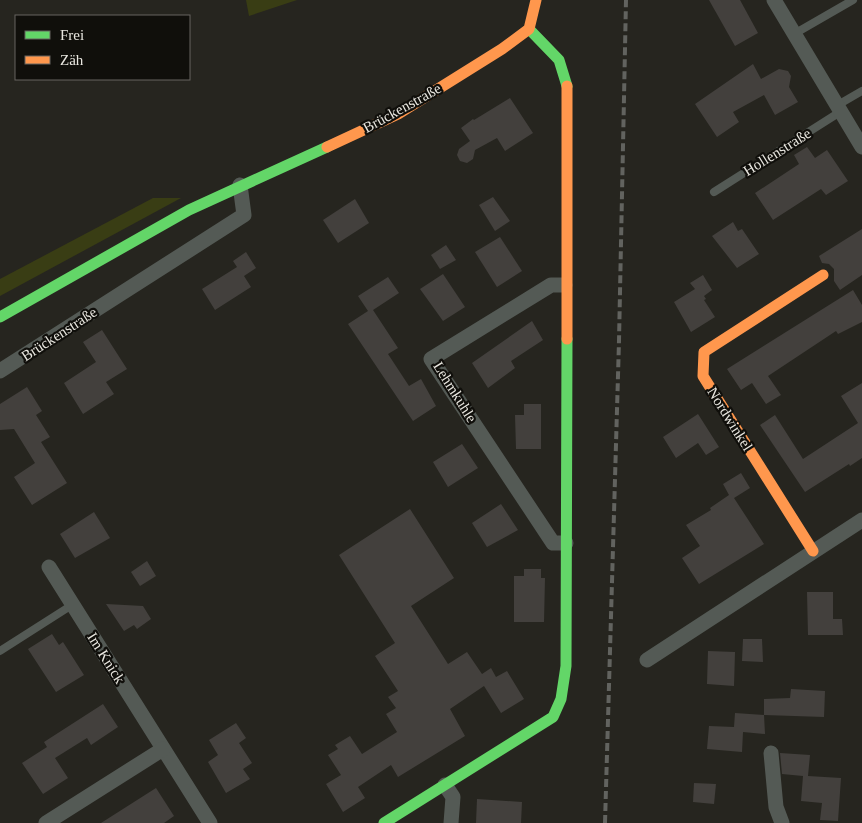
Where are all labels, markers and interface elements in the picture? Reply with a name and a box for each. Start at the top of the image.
legend [15,15,190,80]
text: Frei [60,27,84,43]
text: Zäh [60,52,84,68]
street label: Brückenstraße [360,80,444,136]
street label: Hollenstraße [740,125,814,179]
street label: Brückenstraße [18,304,100,364]
street label: Lehmkuhle [430,359,480,425]
street label: Nordwinkel [704,384,756,454]
street label: Im Knick [84,630,128,687]

